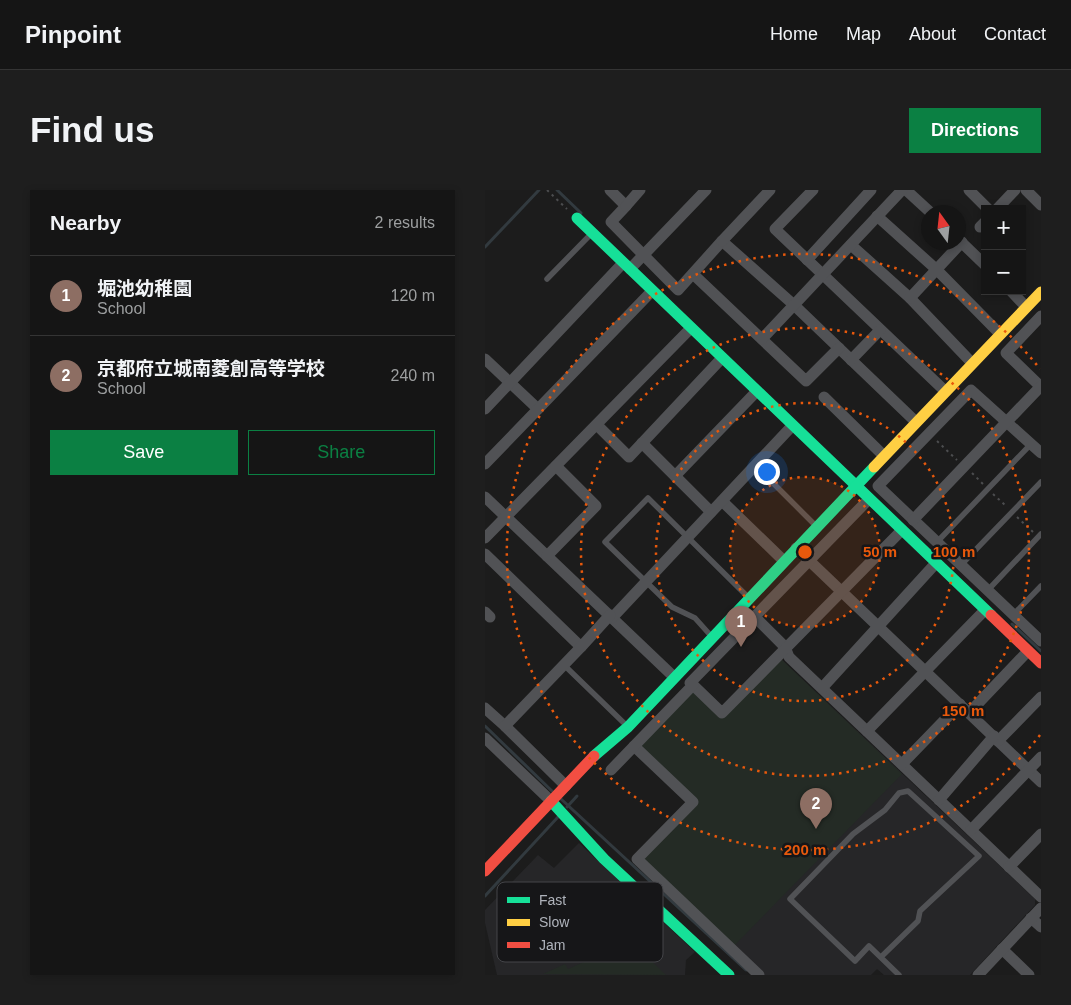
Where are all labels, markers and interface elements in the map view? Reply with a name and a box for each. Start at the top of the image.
text: Pinpoint [25,21,121,48]
text: Home [770,24,818,44]
text: Map [846,24,881,44]
text: About [909,24,956,44]
text: Contact [984,24,1046,44]
button: Directions [909,108,1041,153]
text: Find us [30,110,154,149]
north arrow [921,205,966,250]
map controls [981,205,1026,295]
button: + [981,205,1026,250]
text: Nearby [50,211,121,234]
text: 2 results [375,214,435,231]
button: − [981,250,1026,295]
text: 堀池幼稚園 [97,278,192,299]
text: 1 [62,287,70,304]
text: 120 m [391,287,435,304]
text: School [97,300,146,317]
text: 京都府立城南菱創高等学校 [97,358,325,379]
text: 2 [62,367,70,384]
text: 240 m [391,367,435,384]
text: School [97,380,146,397]
button: Save [50,430,238,475]
button: Share [248,430,435,475]
your location [754,459,780,485]
centre of rings [796,543,814,561]
text: 50 m [863,543,897,560]
text: 100 m [933,543,975,560]
pin: 1 [725,606,757,647]
text: 150 m [942,702,984,719]
pin: 2 [800,788,832,829]
text: 200 m [784,841,826,858]
legend [497,882,663,962]
text: Fast [539,892,566,908]
text: Slow [539,914,570,930]
text: Jam [539,937,565,953]

